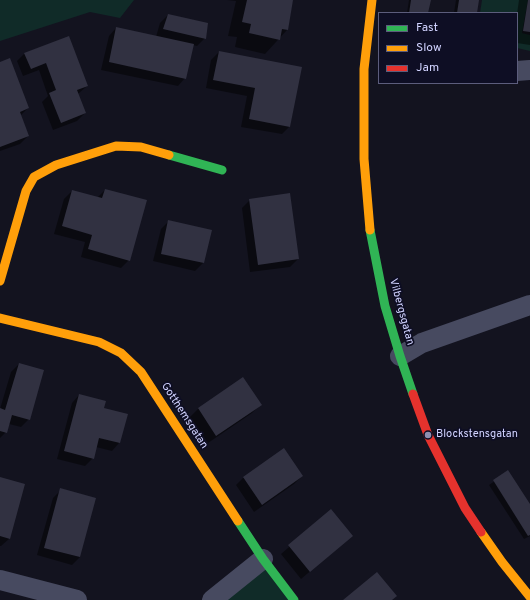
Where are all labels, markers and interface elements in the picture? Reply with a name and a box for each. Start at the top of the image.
legend [378,12,518,84]
text: Fast [416,20,438,36]
text: Slow [416,40,442,56]
text: Jam [416,60,439,76]
street label: Vilbergsgatan [386,277,416,347]
street label: Gotthemsgatan [158,380,210,452]
place label: Blockstensgatan [436,428,518,442]
marker: Blockstensgatan [423,430,433,440]

